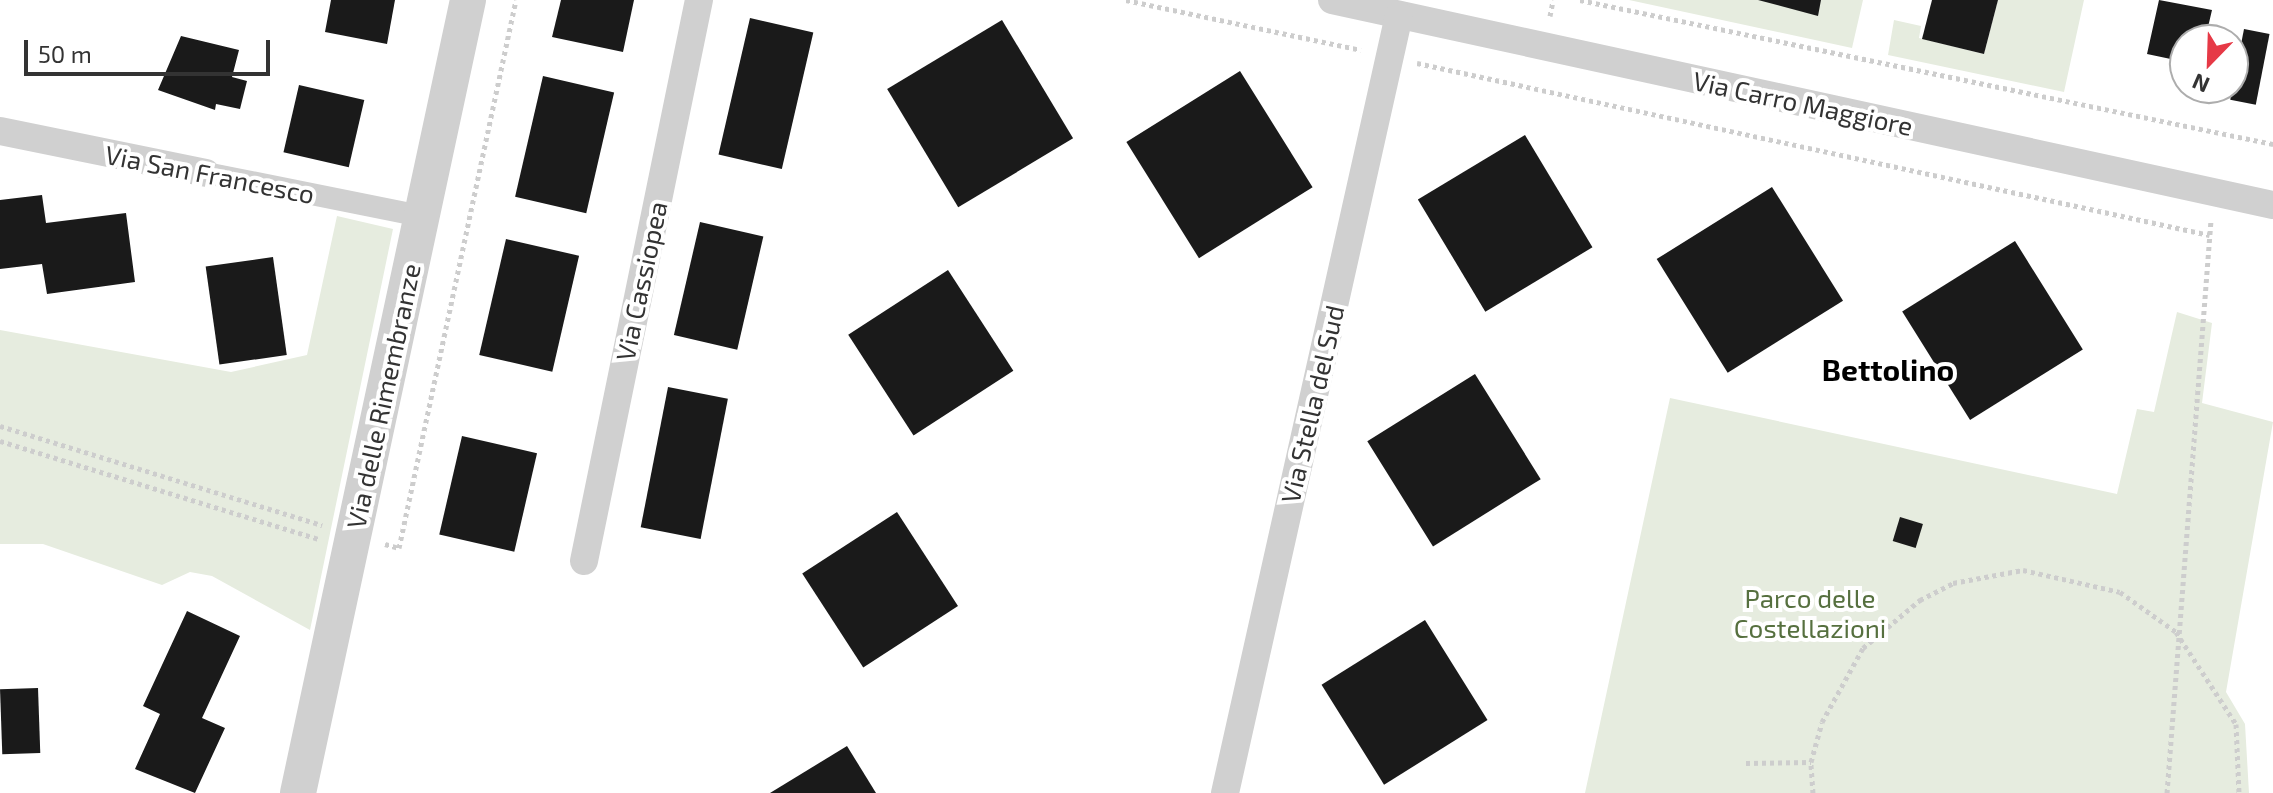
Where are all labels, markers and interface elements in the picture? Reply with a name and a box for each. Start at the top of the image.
scale bar [28,24,274,74]
north arrow [2169,24,2249,104]
text: 50 m [38,39,92,68]
street label: Via Carro Maggiore [1690,64,1916,142]
text: N [2188,69,2213,99]
street label: Via San Francesco [103,138,317,210]
street label: Via Cassiopea [609,198,673,364]
street label: Via delle Rimembranze [340,261,426,531]
street label: Via Stella del Sud [1274,302,1350,506]
district label: Bettolino [1822,351,1954,387]
park label: Parco delle Costellazioni [1734,582,1886,644]

